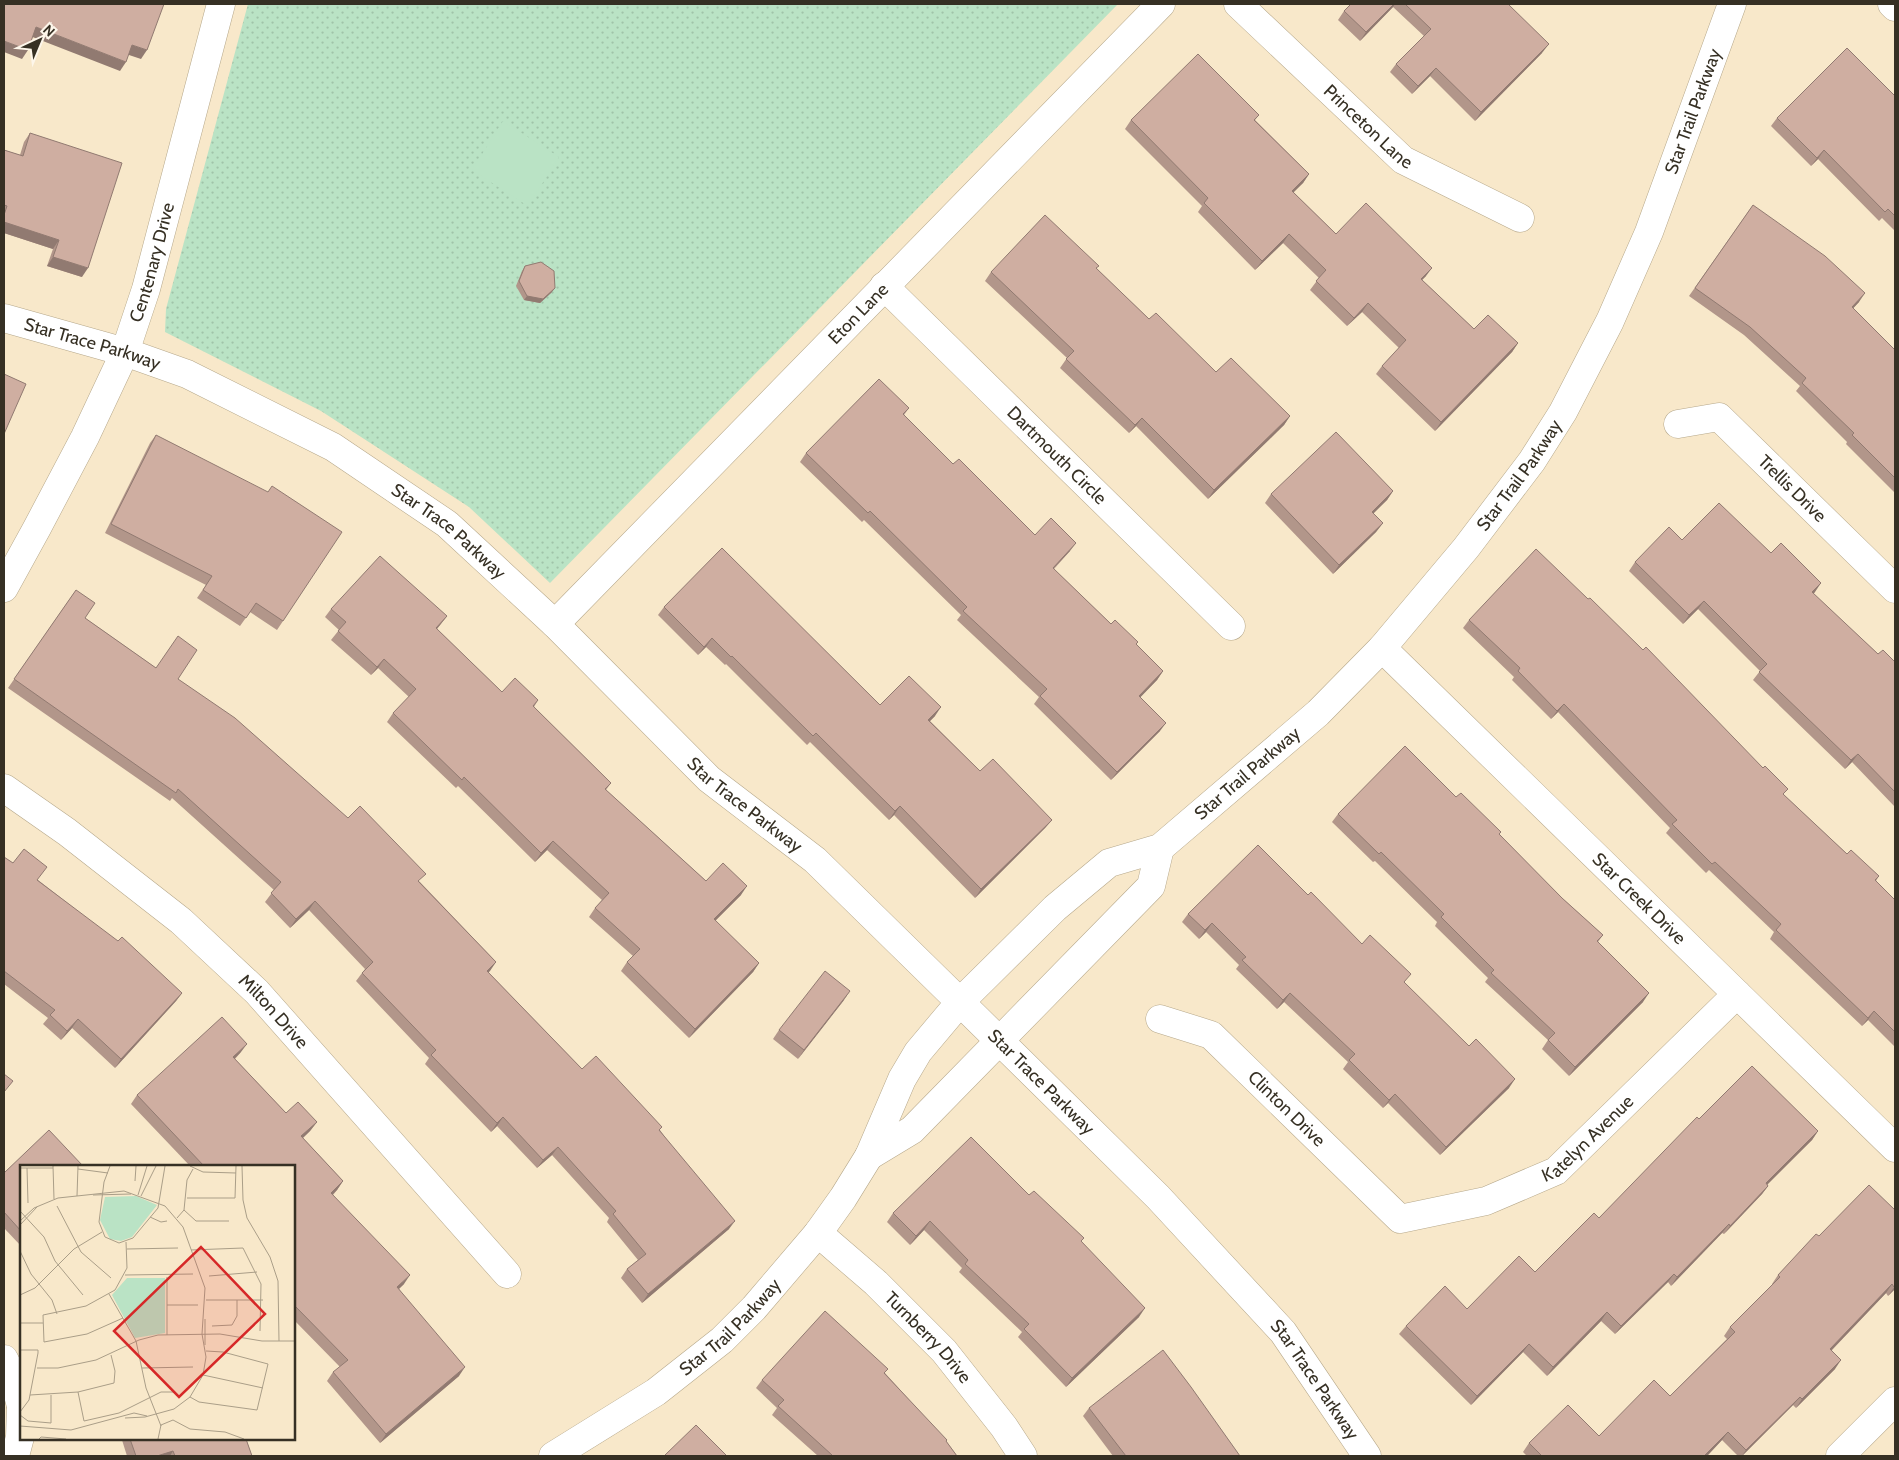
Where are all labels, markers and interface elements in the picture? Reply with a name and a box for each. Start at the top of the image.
north arrow [15,15,65,65]
text: N [39,21,59,41]
street label: Star Trail Parkway [1660,46,1726,177]
street label: Princeton Lane [1319,80,1416,174]
street label: Centenary Drive [125,200,179,325]
street label: Eton Lane [824,279,893,349]
street label: Star Trace Parkway [22,313,163,375]
street label: Dartmouth Circle [1002,402,1111,509]
street label: Star Trail Parkway [1472,415,1566,535]
street label: Trellis Drive [1753,450,1831,527]
street label: Star Trace Parkway [387,479,510,584]
street label: Star Trail Parkway [1190,722,1305,825]
street label: Star Trace Parkway [683,752,807,857]
street label: Star Creek Drive [1588,848,1691,949]
street label: Milton Drive [234,970,313,1053]
street label: Star Trace Parkway [983,1025,1099,1139]
street label: Clinton Drive [1243,1066,1330,1151]
street label: Katelyn Avenue [1538,1090,1638,1187]
inset map [20,1165,295,1440]
street label: Star Trail Parkway [675,1274,785,1380]
street label: Turnberry Drive [880,1287,976,1388]
street label: Star Trace Parkway [1266,1315,1364,1444]

